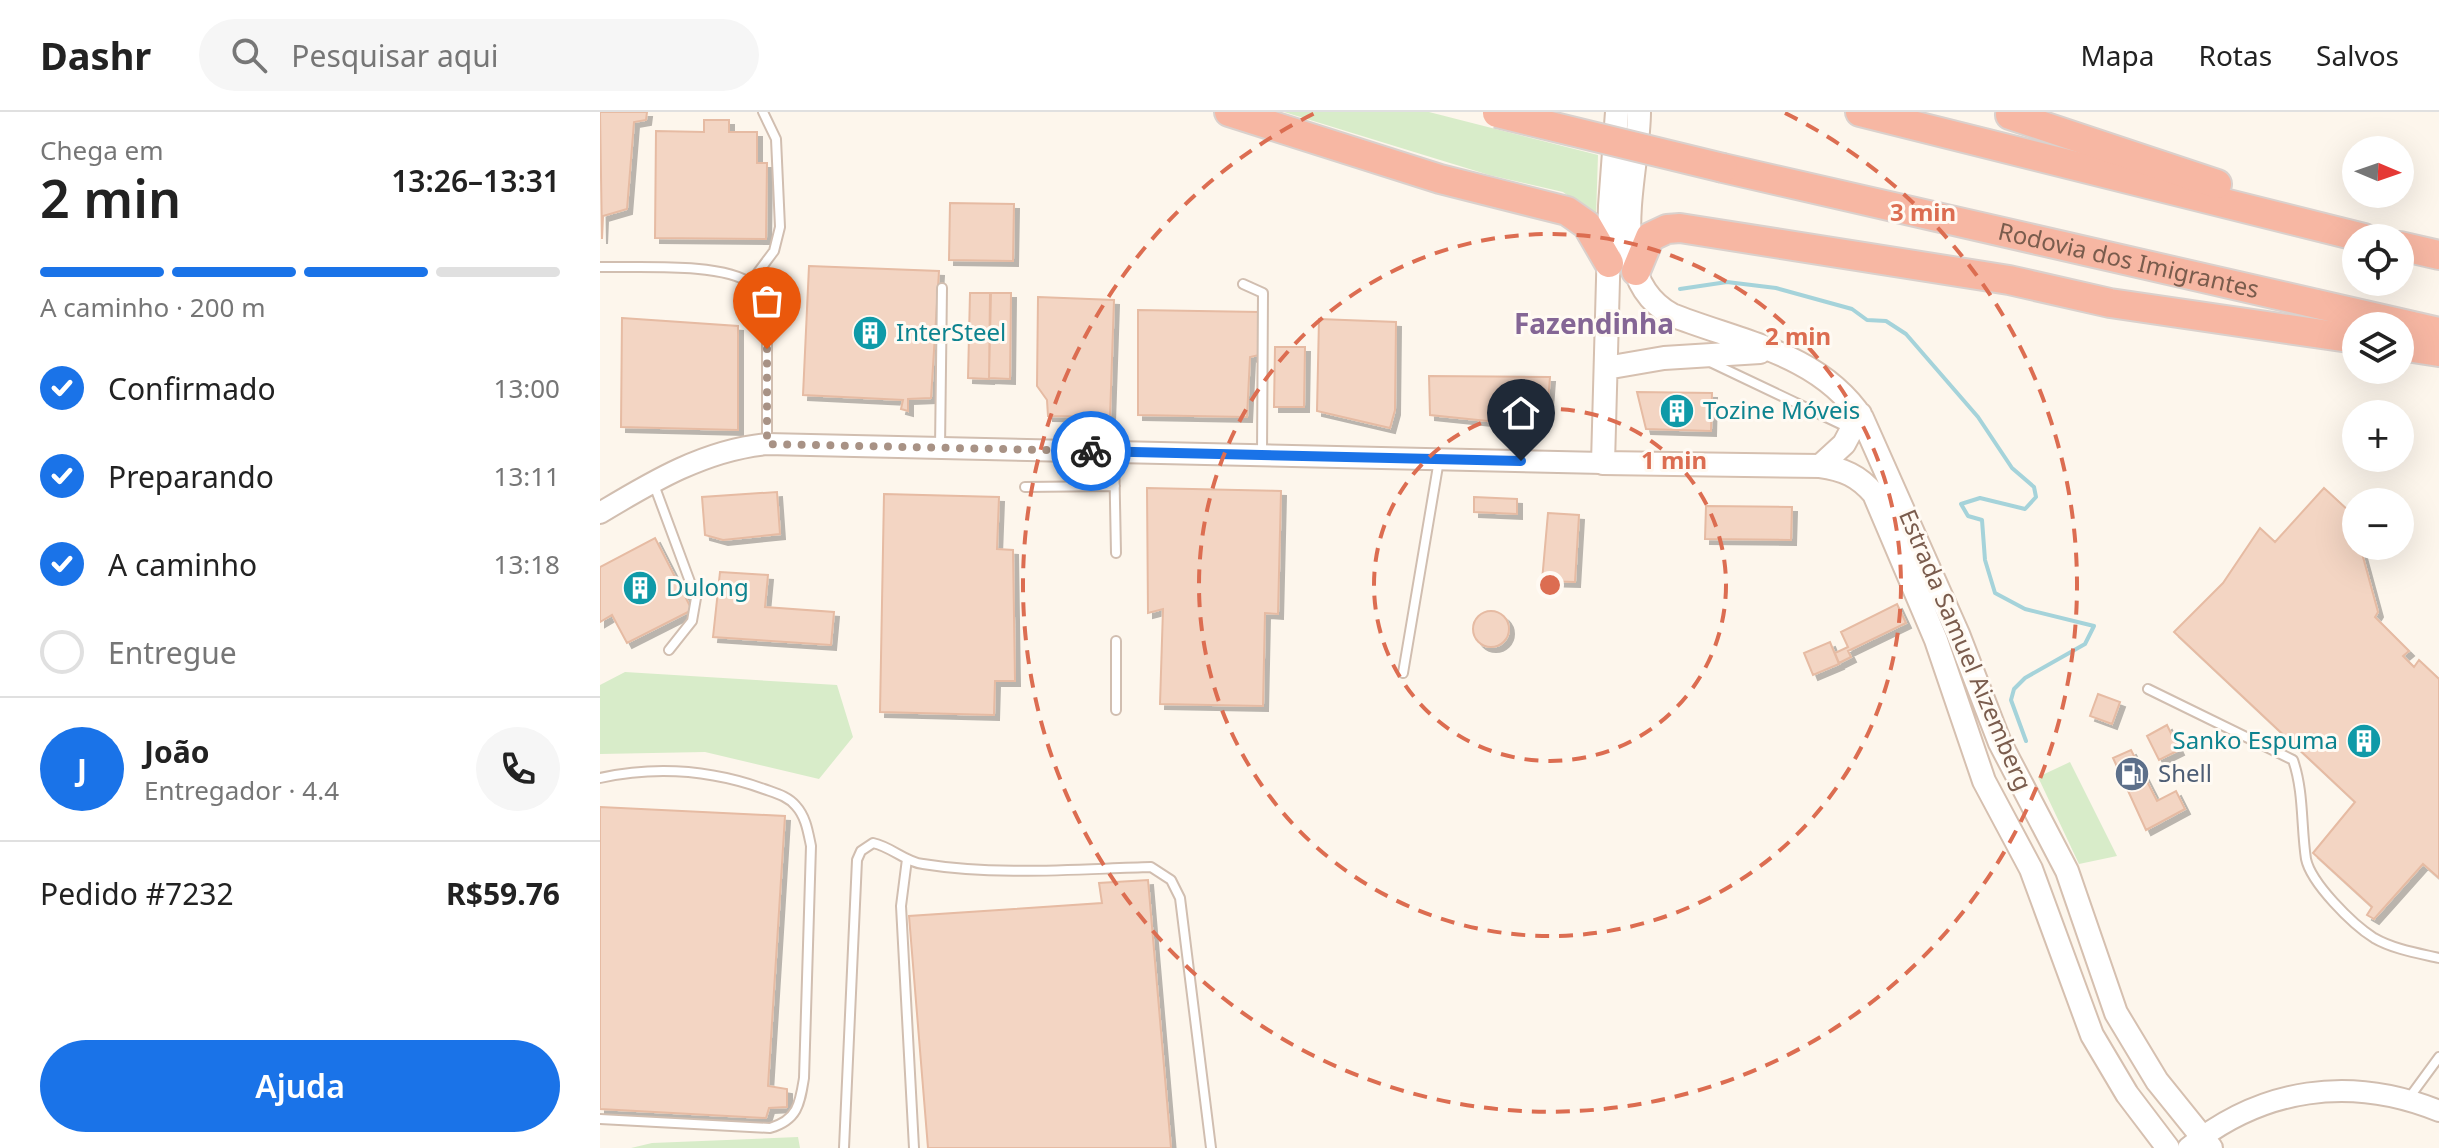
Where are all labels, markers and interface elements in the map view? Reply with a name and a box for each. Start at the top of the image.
search box [199,19,759,91]
text: Dashr [40,29,151,81]
icon: search [227,33,271,77]
text: Pesquisar aqui [291,35,498,76]
text: Mapa [2080,36,2155,74]
text: Rotas [2199,36,2272,74]
text: Salvos [2316,36,2399,74]
text: Chega em [40,132,163,168]
north arrow [2342,136,2414,208]
map controls [2342,136,2414,560]
text: 13:26–13:31 [391,160,560,201]
text: 2 min [40,162,181,233]
text: 3 min [1890,195,1956,228]
street label: Rodovia dos Imigrantes [1995,214,2262,305]
button: locate [2342,224,2414,296]
pin [733,267,801,349]
icon: bag [745,279,789,323]
text: A caminho · 200 m [40,289,266,325]
district label: Fazendinha [1514,304,1674,342]
button: layers [2342,312,2414,384]
building icon: InterSteel [851,314,889,352]
place label: InterSteel [896,315,1006,348]
text: 2 min [1765,319,1831,352]
icon: check [40,366,84,410]
text: Confirmado [108,368,276,409]
text: 13:00 [494,370,560,406]
pin [1487,379,1555,461]
icon: home [1499,391,1543,435]
building icon: Tozine Móveis [1658,392,1696,430]
place label: Tozine Móveis [1703,393,1860,426]
button: + [2342,400,2414,472]
courier [1051,411,1131,491]
icon: bike [1069,429,1113,473]
text: 1 min [1641,443,1707,476]
icon: check [40,454,84,498]
text: Preparando [108,456,274,497]
text: 13:11 [494,458,560,494]
button: − [2342,488,2414,560]
street label: Estrada Samuel Aizemberg [1892,504,2041,795]
icon: check [40,542,84,586]
text: A caminho [108,544,257,585]
text: 13:18 [494,546,560,582]
building icon: Dulong [621,569,659,607]
place label: Dulong [666,570,749,603]
centre of rings [1536,571,1564,599]
text: Entregue [108,632,237,673]
building icon: Sanko Espuma [2345,722,2383,760]
place label: Sanko Espuma [2173,723,2338,756]
button: phone [476,727,560,811]
text: João [144,731,209,772]
text: J [77,749,87,790]
fuel station icon: Shell [2113,755,2151,793]
place label: Shell [2158,756,2212,789]
text: Entregador · 4.4 [144,772,339,808]
text: Pedido #7232 [40,873,234,914]
text: R$59.76 [446,873,560,914]
button: Ajuda [40,1040,560,1132]

